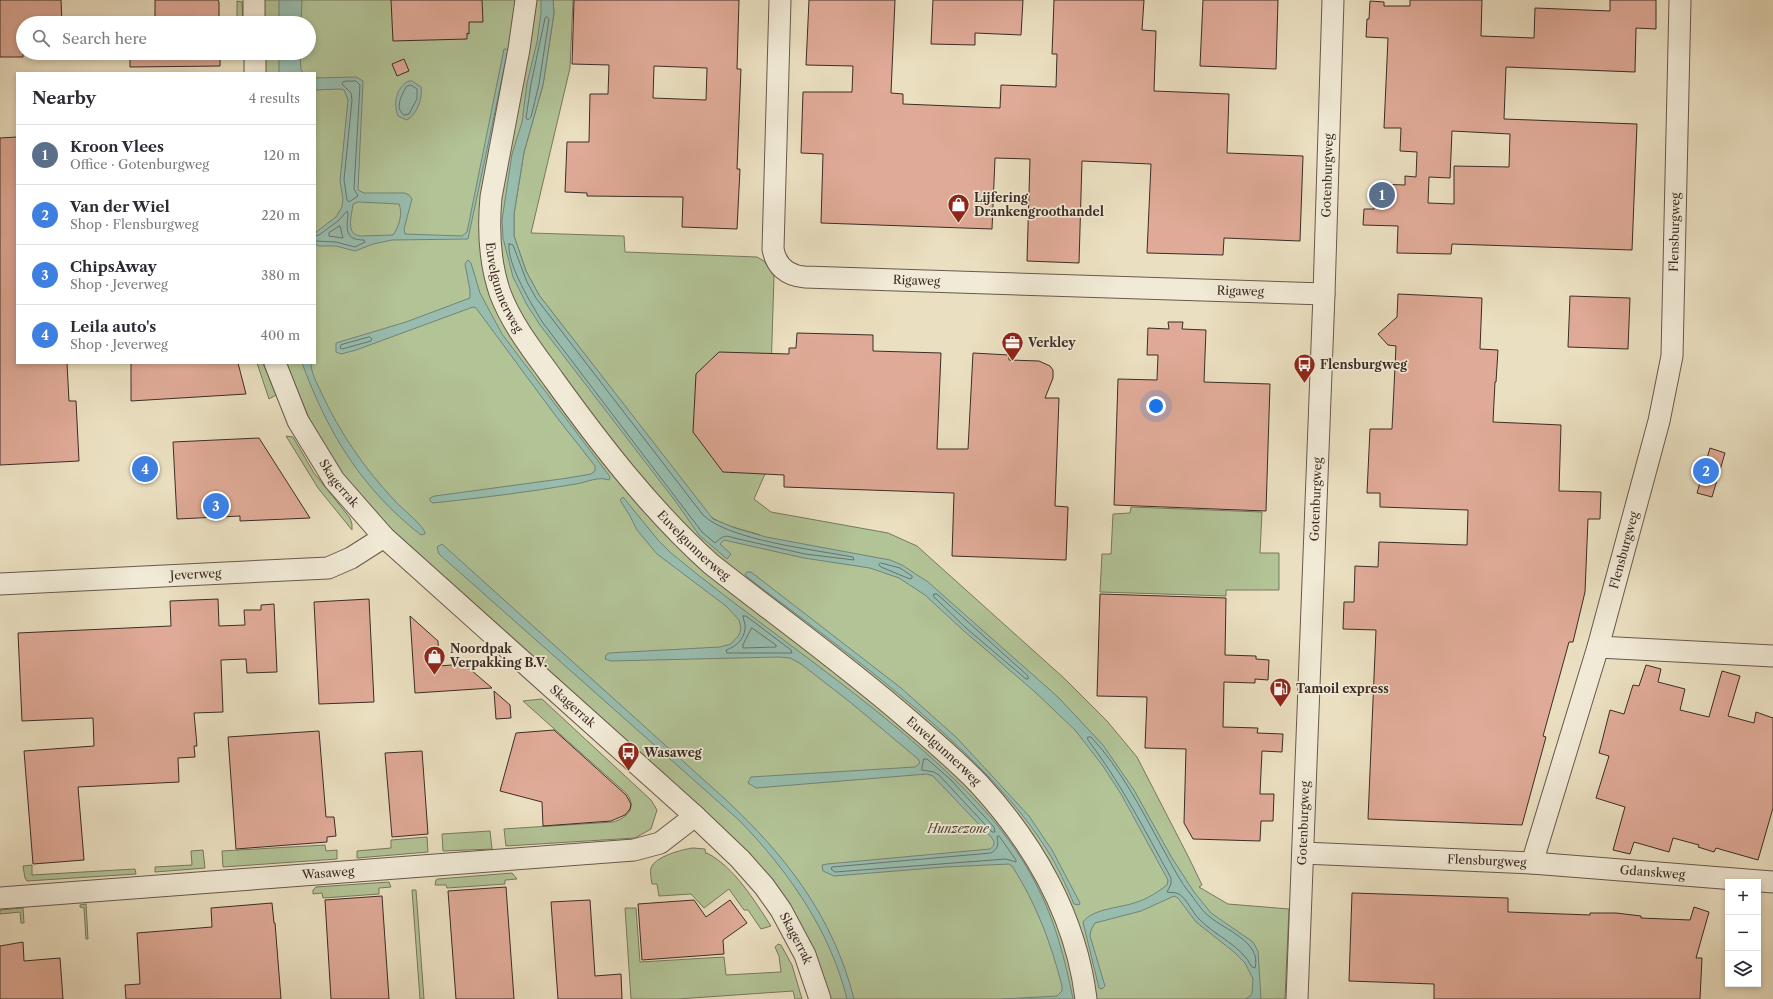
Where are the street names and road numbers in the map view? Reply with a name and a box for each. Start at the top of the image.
street label: Gotenburgweg [1318,133,1336,218]
street label: Flensburgweg [1666,192,1683,272]
street label: Euvelgunnerweg [483,242,527,336]
street label: Rigaweg [893,272,941,288]
street label: Rigaweg [1216,282,1265,299]
street label: Skagerrak [316,456,363,511]
street label: Gotenburgweg [1307,456,1325,542]
street label: Euvelgunnerweg [654,507,734,584]
street label: Flensburgweg [1606,509,1641,591]
street label: Jeverweg [168,565,222,583]
street label: Skagerrak [547,682,600,731]
street label: Euvelgunnerweg [904,713,985,789]
street label: Gotenburgweg [1294,780,1312,865]
street label: Flensburgweg [1447,851,1528,870]
street label: Gdanskweg [1619,862,1686,882]
street label: Wasaweg [300,863,355,882]
street label: Skagerrak [777,910,816,967]

